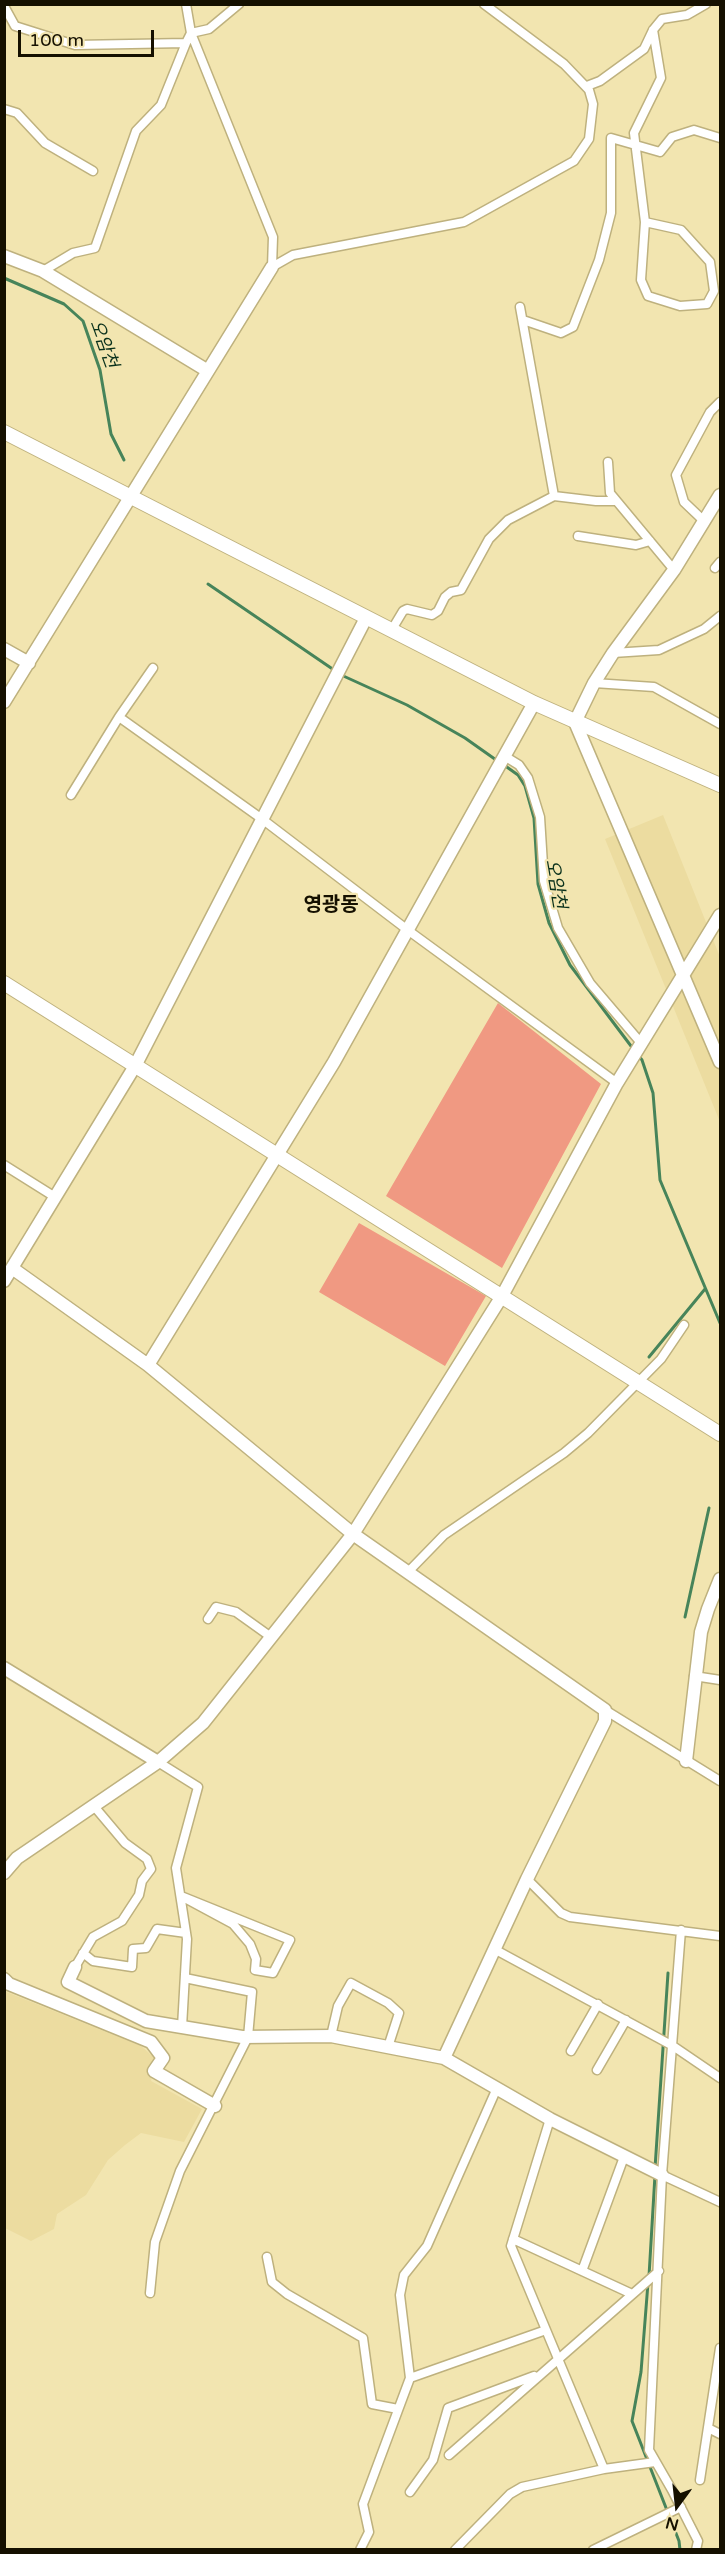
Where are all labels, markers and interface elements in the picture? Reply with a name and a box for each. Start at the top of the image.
scale bar [21,18,158,56]
text: 100 m [29,29,84,51]
water label: 오암천 [84,317,122,371]
water label: 오암천 [540,858,570,910]
district label: 영광동 [303,894,359,918]
north arrow [647,2476,707,2536]
text: N [664,2512,681,2535]

